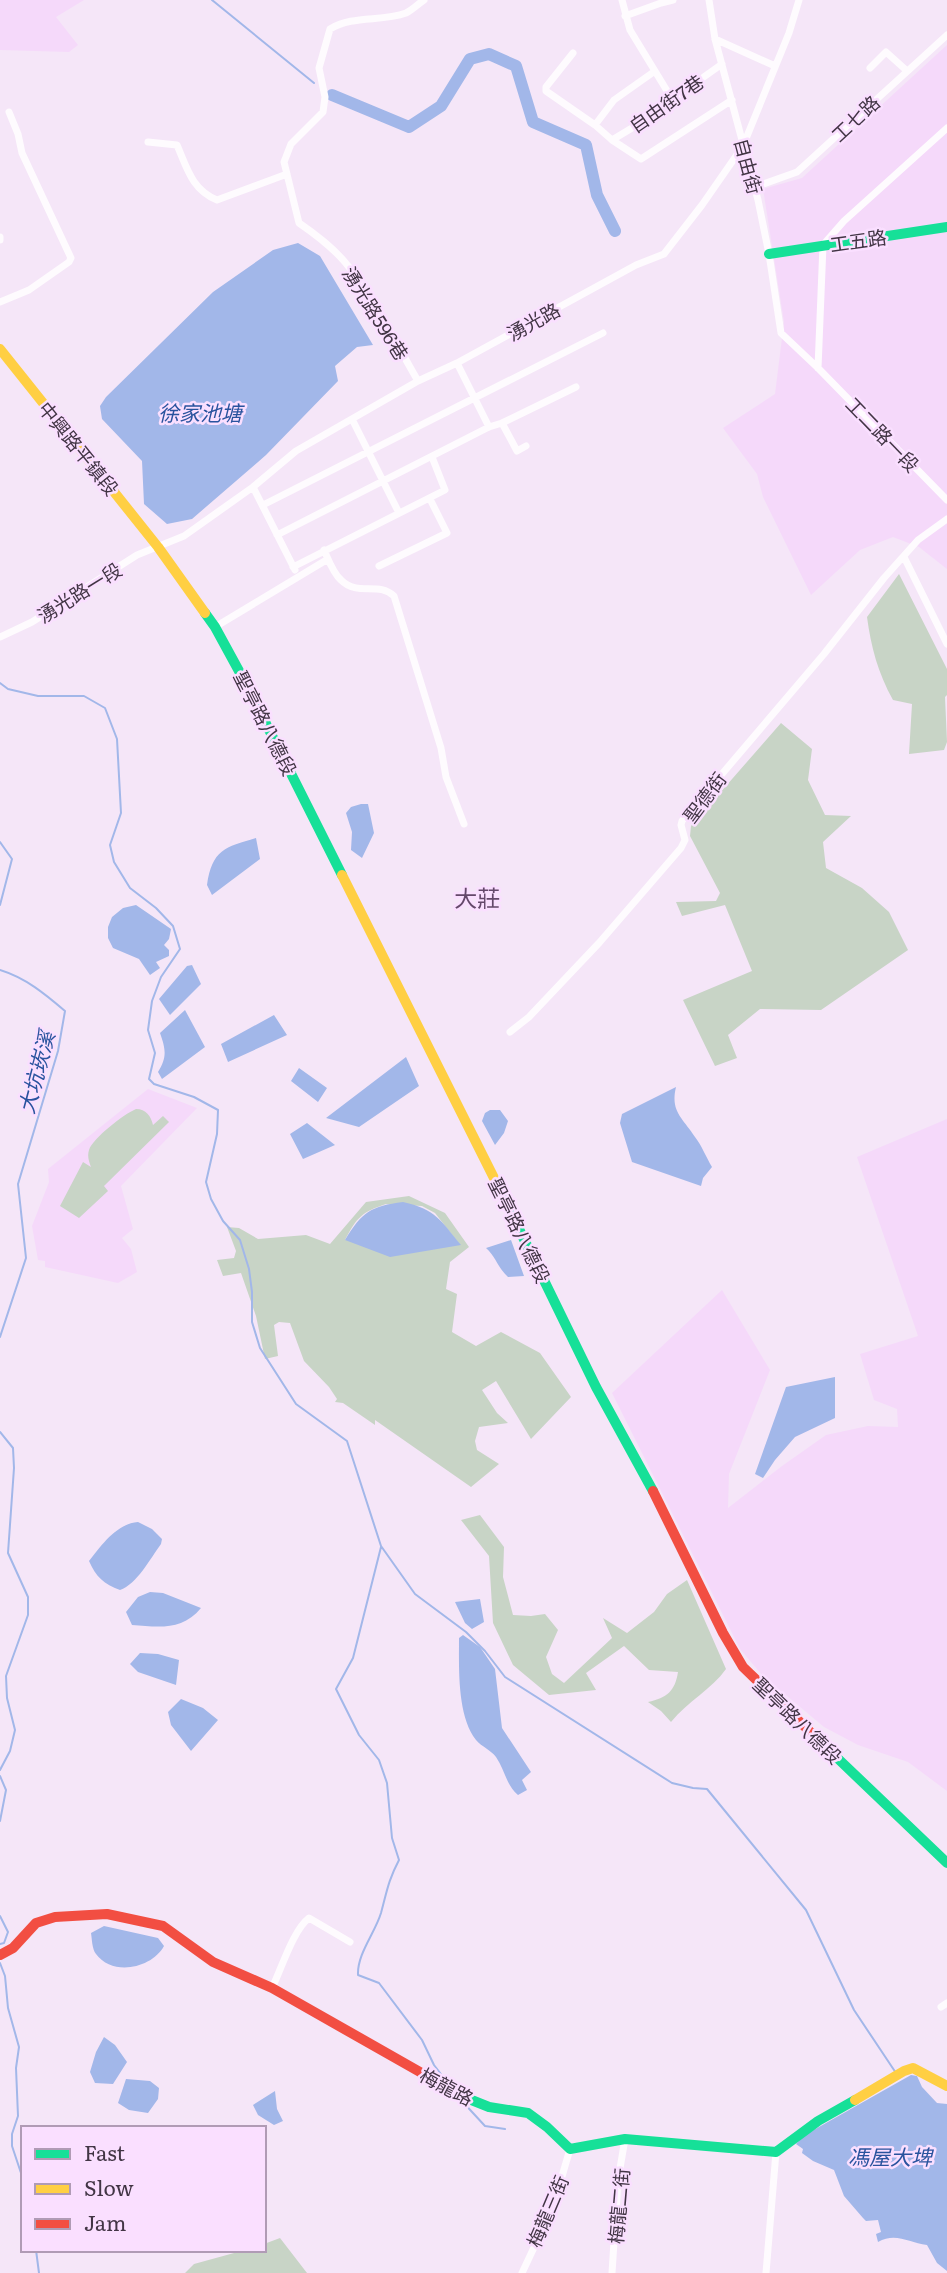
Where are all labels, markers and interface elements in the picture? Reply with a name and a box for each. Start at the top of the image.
street label: 自由街7巷 [623,67,709,139]
street label: 工七路 [825,88,885,148]
street label: 自由街 [728,135,770,197]
street label: 工五路 [828,222,888,258]
street label: 湧光路596巷 [336,261,416,365]
street label: 湧光路 [501,295,565,347]
street label: 工二路一段 [840,390,926,478]
street label: 中興路平鎮段 [32,395,126,501]
water label: 徐家池塘 [158,396,245,427]
street label: 湧光路一段 [31,555,127,629]
street label: 聖亭路八德段 [228,666,304,780]
street label: 聖德街 [676,766,732,828]
district label: 大莊 [454,880,500,914]
water label: 大坑崁溪 [9,1025,62,1117]
street label: 聖亭路八德段 [482,1173,558,1287]
street label: 聖亭路八德段 [747,1670,849,1770]
street label: 梅龍路 [415,2060,479,2112]
legend [21,2126,266,2252]
text: Fast [84,2136,125,2167]
water label: 馮屋大埤 [848,2140,935,2171]
street label: 梅龍二街 [601,2167,635,2245]
text: Slow [84,2171,134,2202]
street label: 梅龍三街 [519,2171,575,2251]
text: Jam [84,2206,126,2237]

